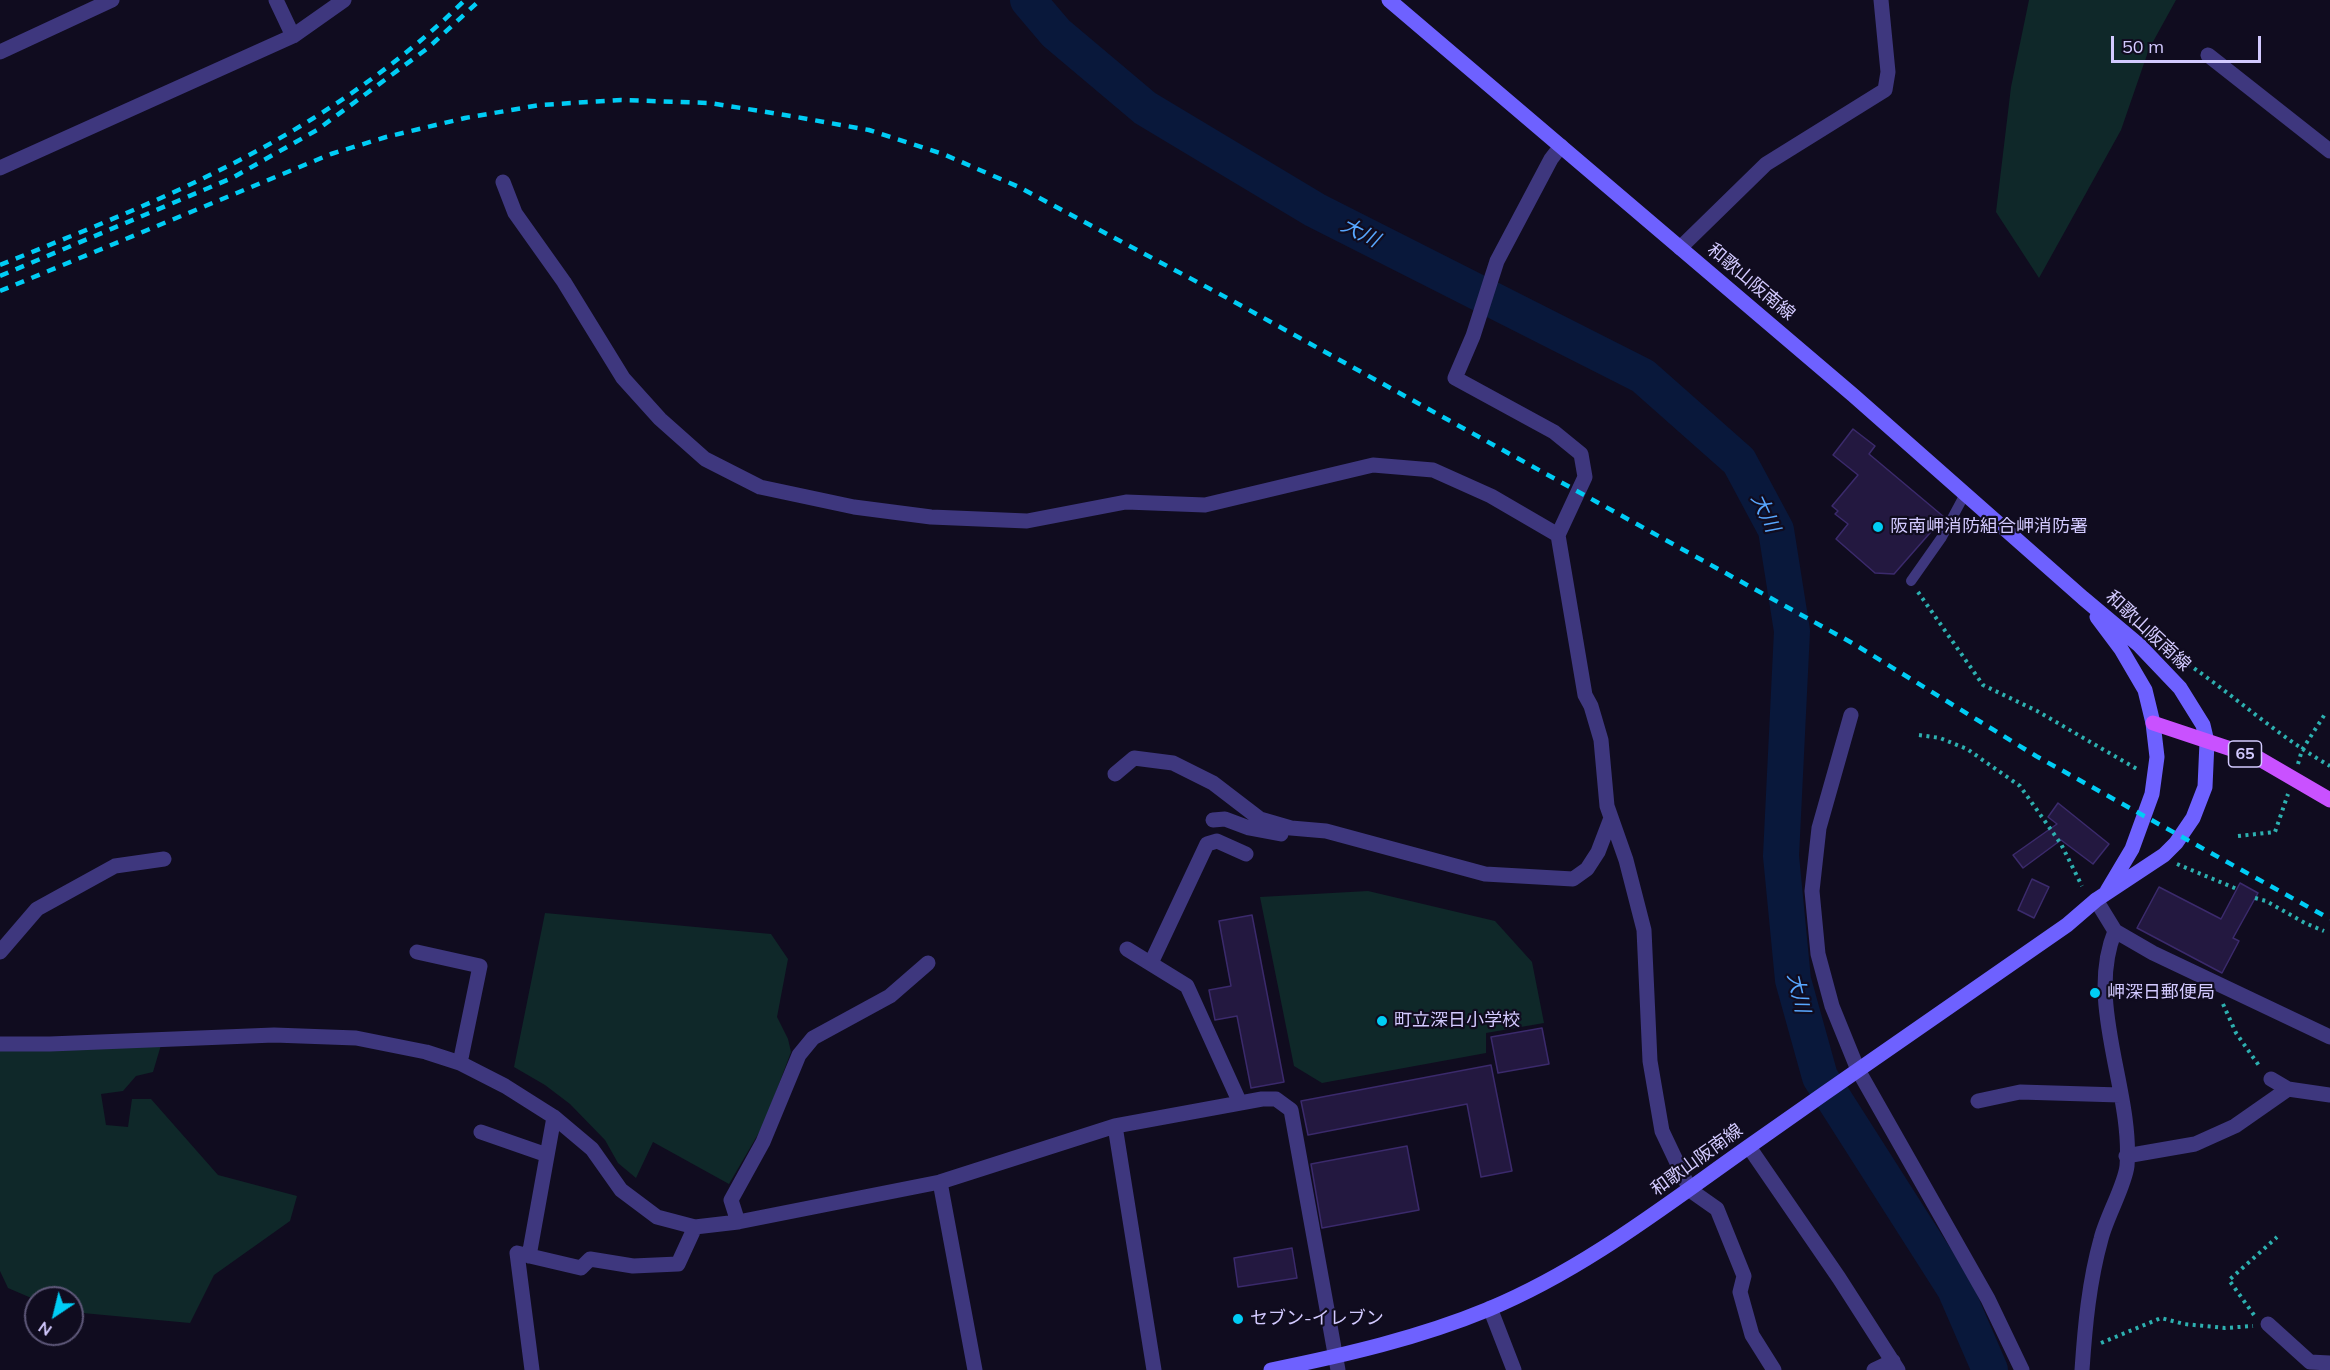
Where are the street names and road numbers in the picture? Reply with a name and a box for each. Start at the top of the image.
street label: 和歌山阪南線 [1703,239,1799,325]
street label: 和歌山阪南線 [2101,586,2195,676]
road number: 65 [2228,741,2262,767]
street label: 和歌山阪南線 [1647,1120,1747,1200]

